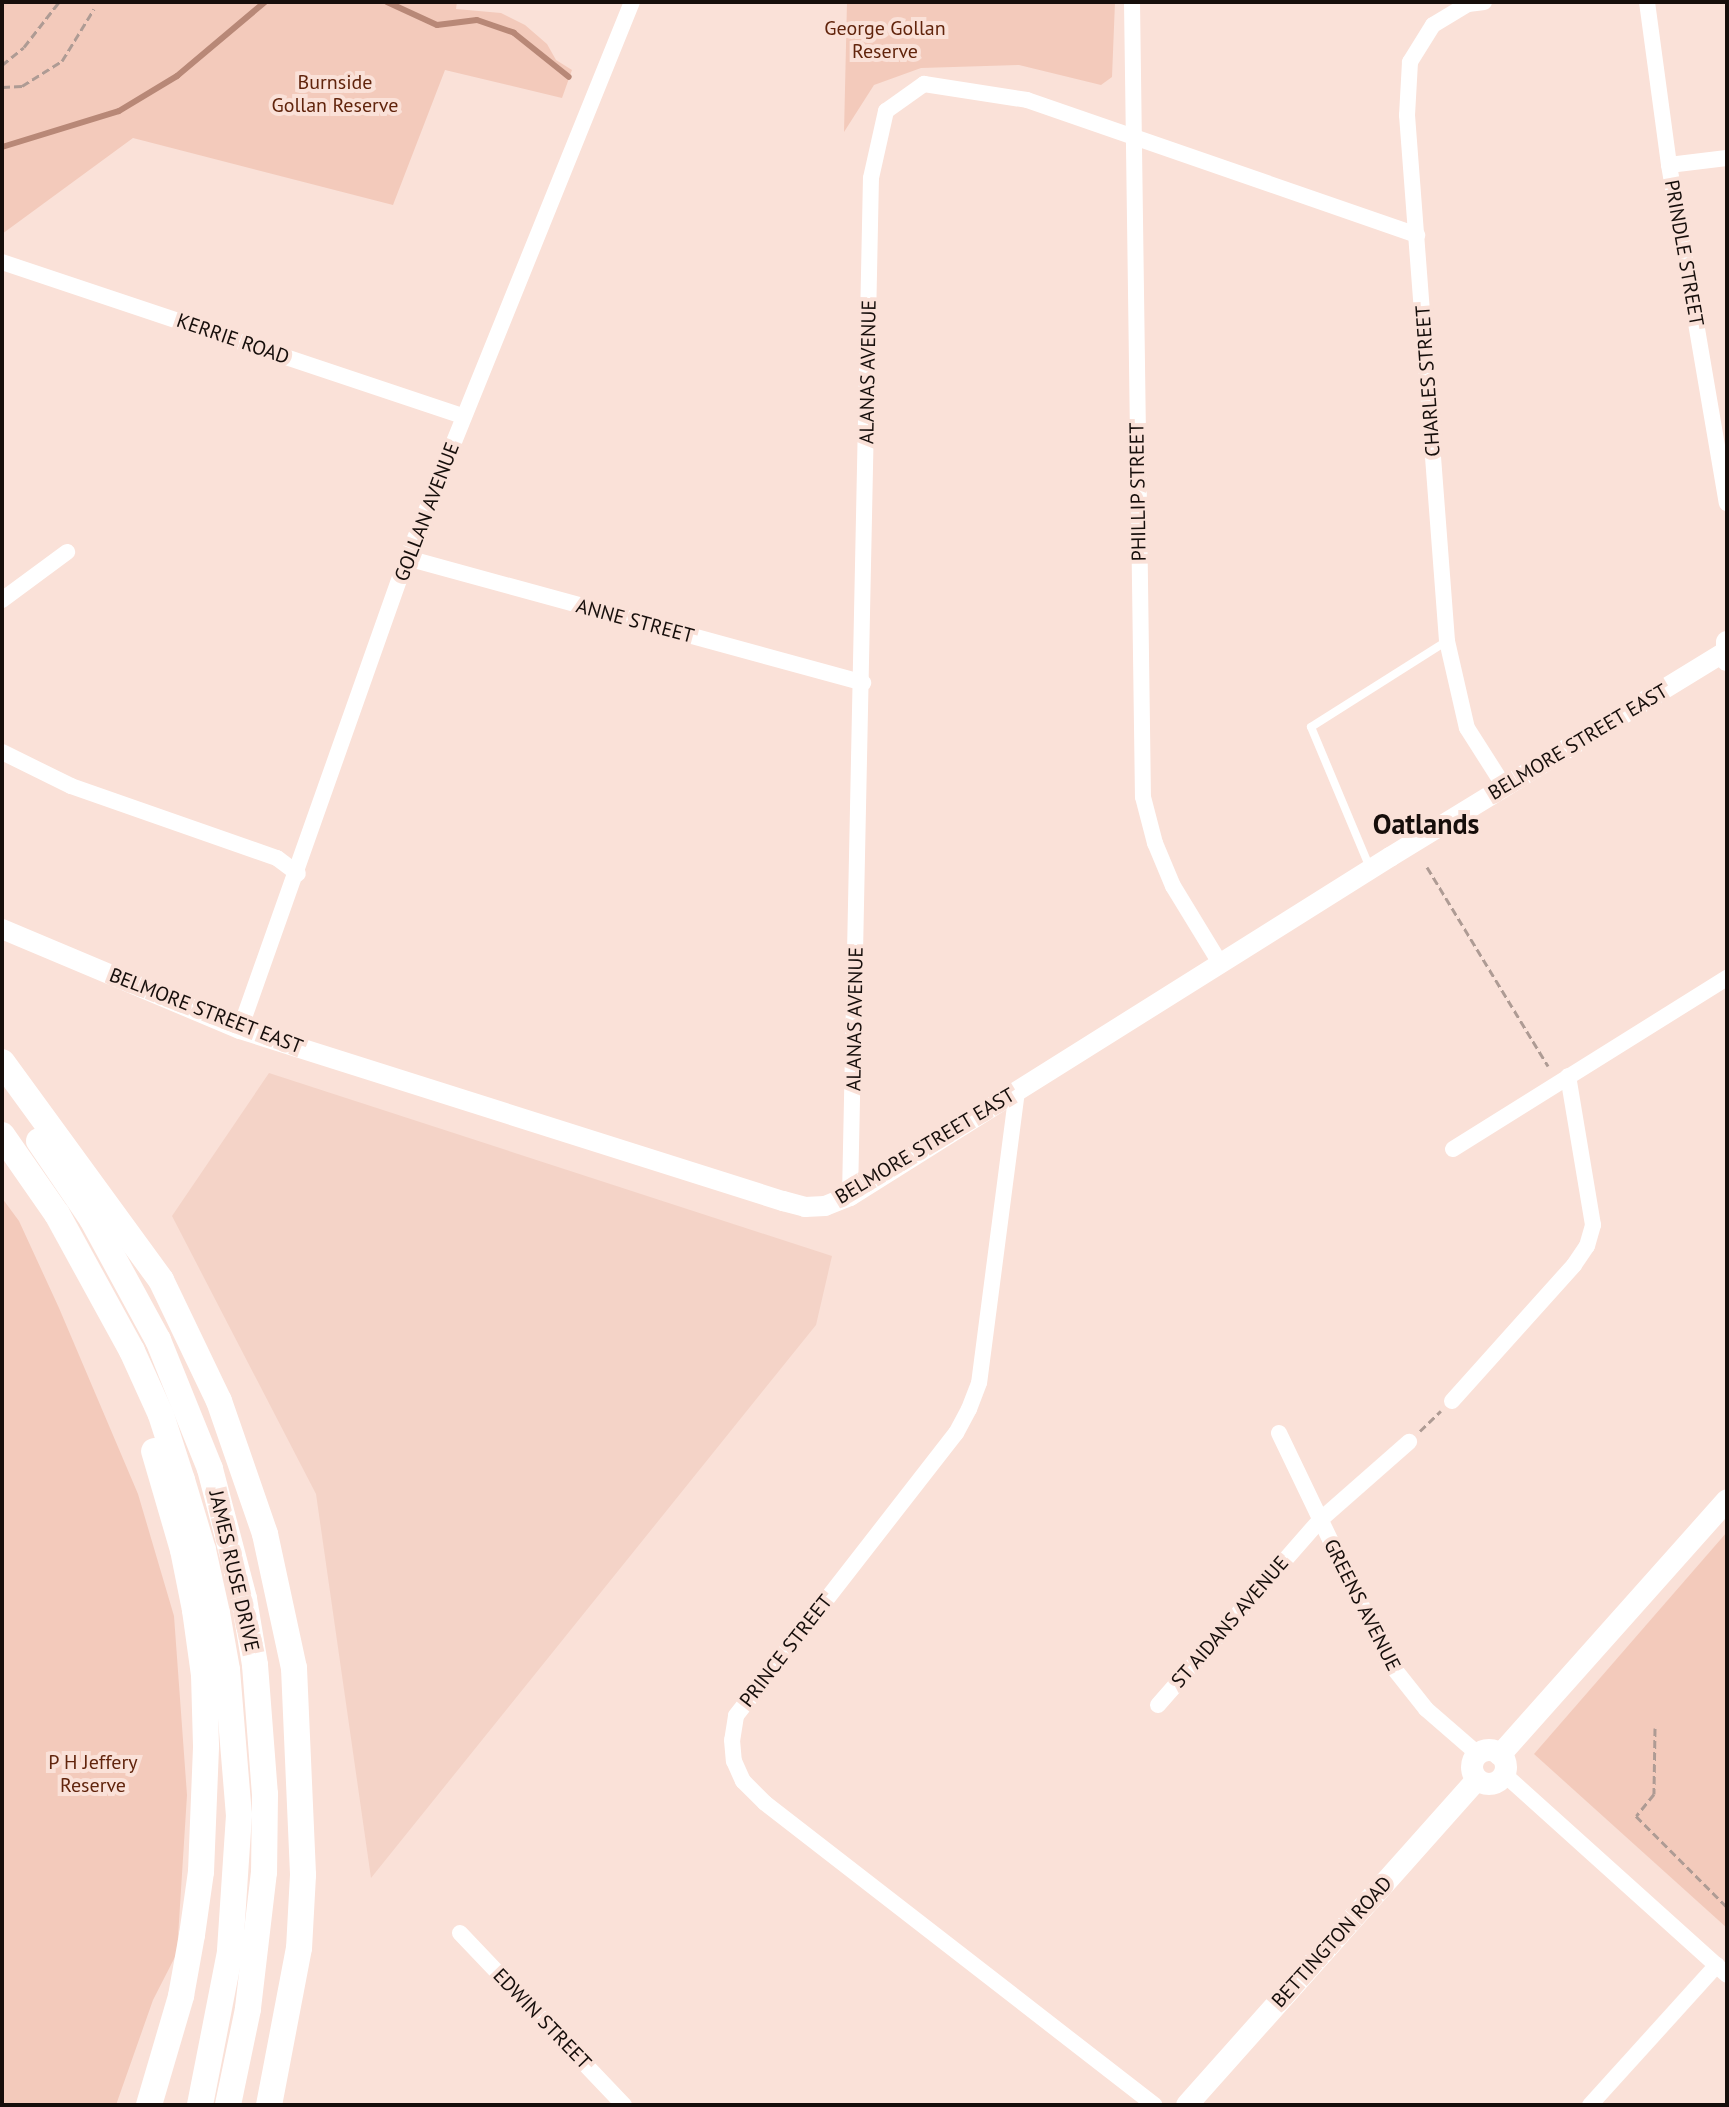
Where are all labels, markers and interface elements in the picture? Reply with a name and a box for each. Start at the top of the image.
park label: George Gollan Reserve [824,17,946,64]
park label: Burnside Gollan Reserve [272,71,398,118]
street label: PRINDLE STREET [1659,178,1709,328]
street label: ALANAS AVENUE [855,299,881,445]
street label: CHARLES STREET [1411,305,1445,457]
street label: KERRIE ROAD [174,309,292,369]
street label: PHILLIP STREET [1125,422,1151,562]
street label: GOLLAN AVENUE [389,439,465,585]
street label: ANNE STREET [574,594,696,648]
street label: BELMORE STREET EAST [1484,679,1672,805]
district label: Oatlands [1373,807,1479,841]
street label: ALANAS AVENUE [842,946,868,1092]
street label: BELMORE STREET EAST [106,963,306,1059]
street label: BELMORE STREET EAST [831,1083,1019,1209]
street label: JAMES RUSE DRIVE [204,1488,264,1654]
street label: GREENS AVENUE [1318,1535,1406,1675]
street label: ST AIDANS AVENUE [1166,1551,1294,1693]
street label: PRINCE STREET [735,1590,837,1712]
park label: P H Jeffery Reserve [48,1750,138,1797]
street label: BETTINGTON ROAD [1267,1872,1397,2012]
street label: EDWIN STREET [488,1964,596,2074]

